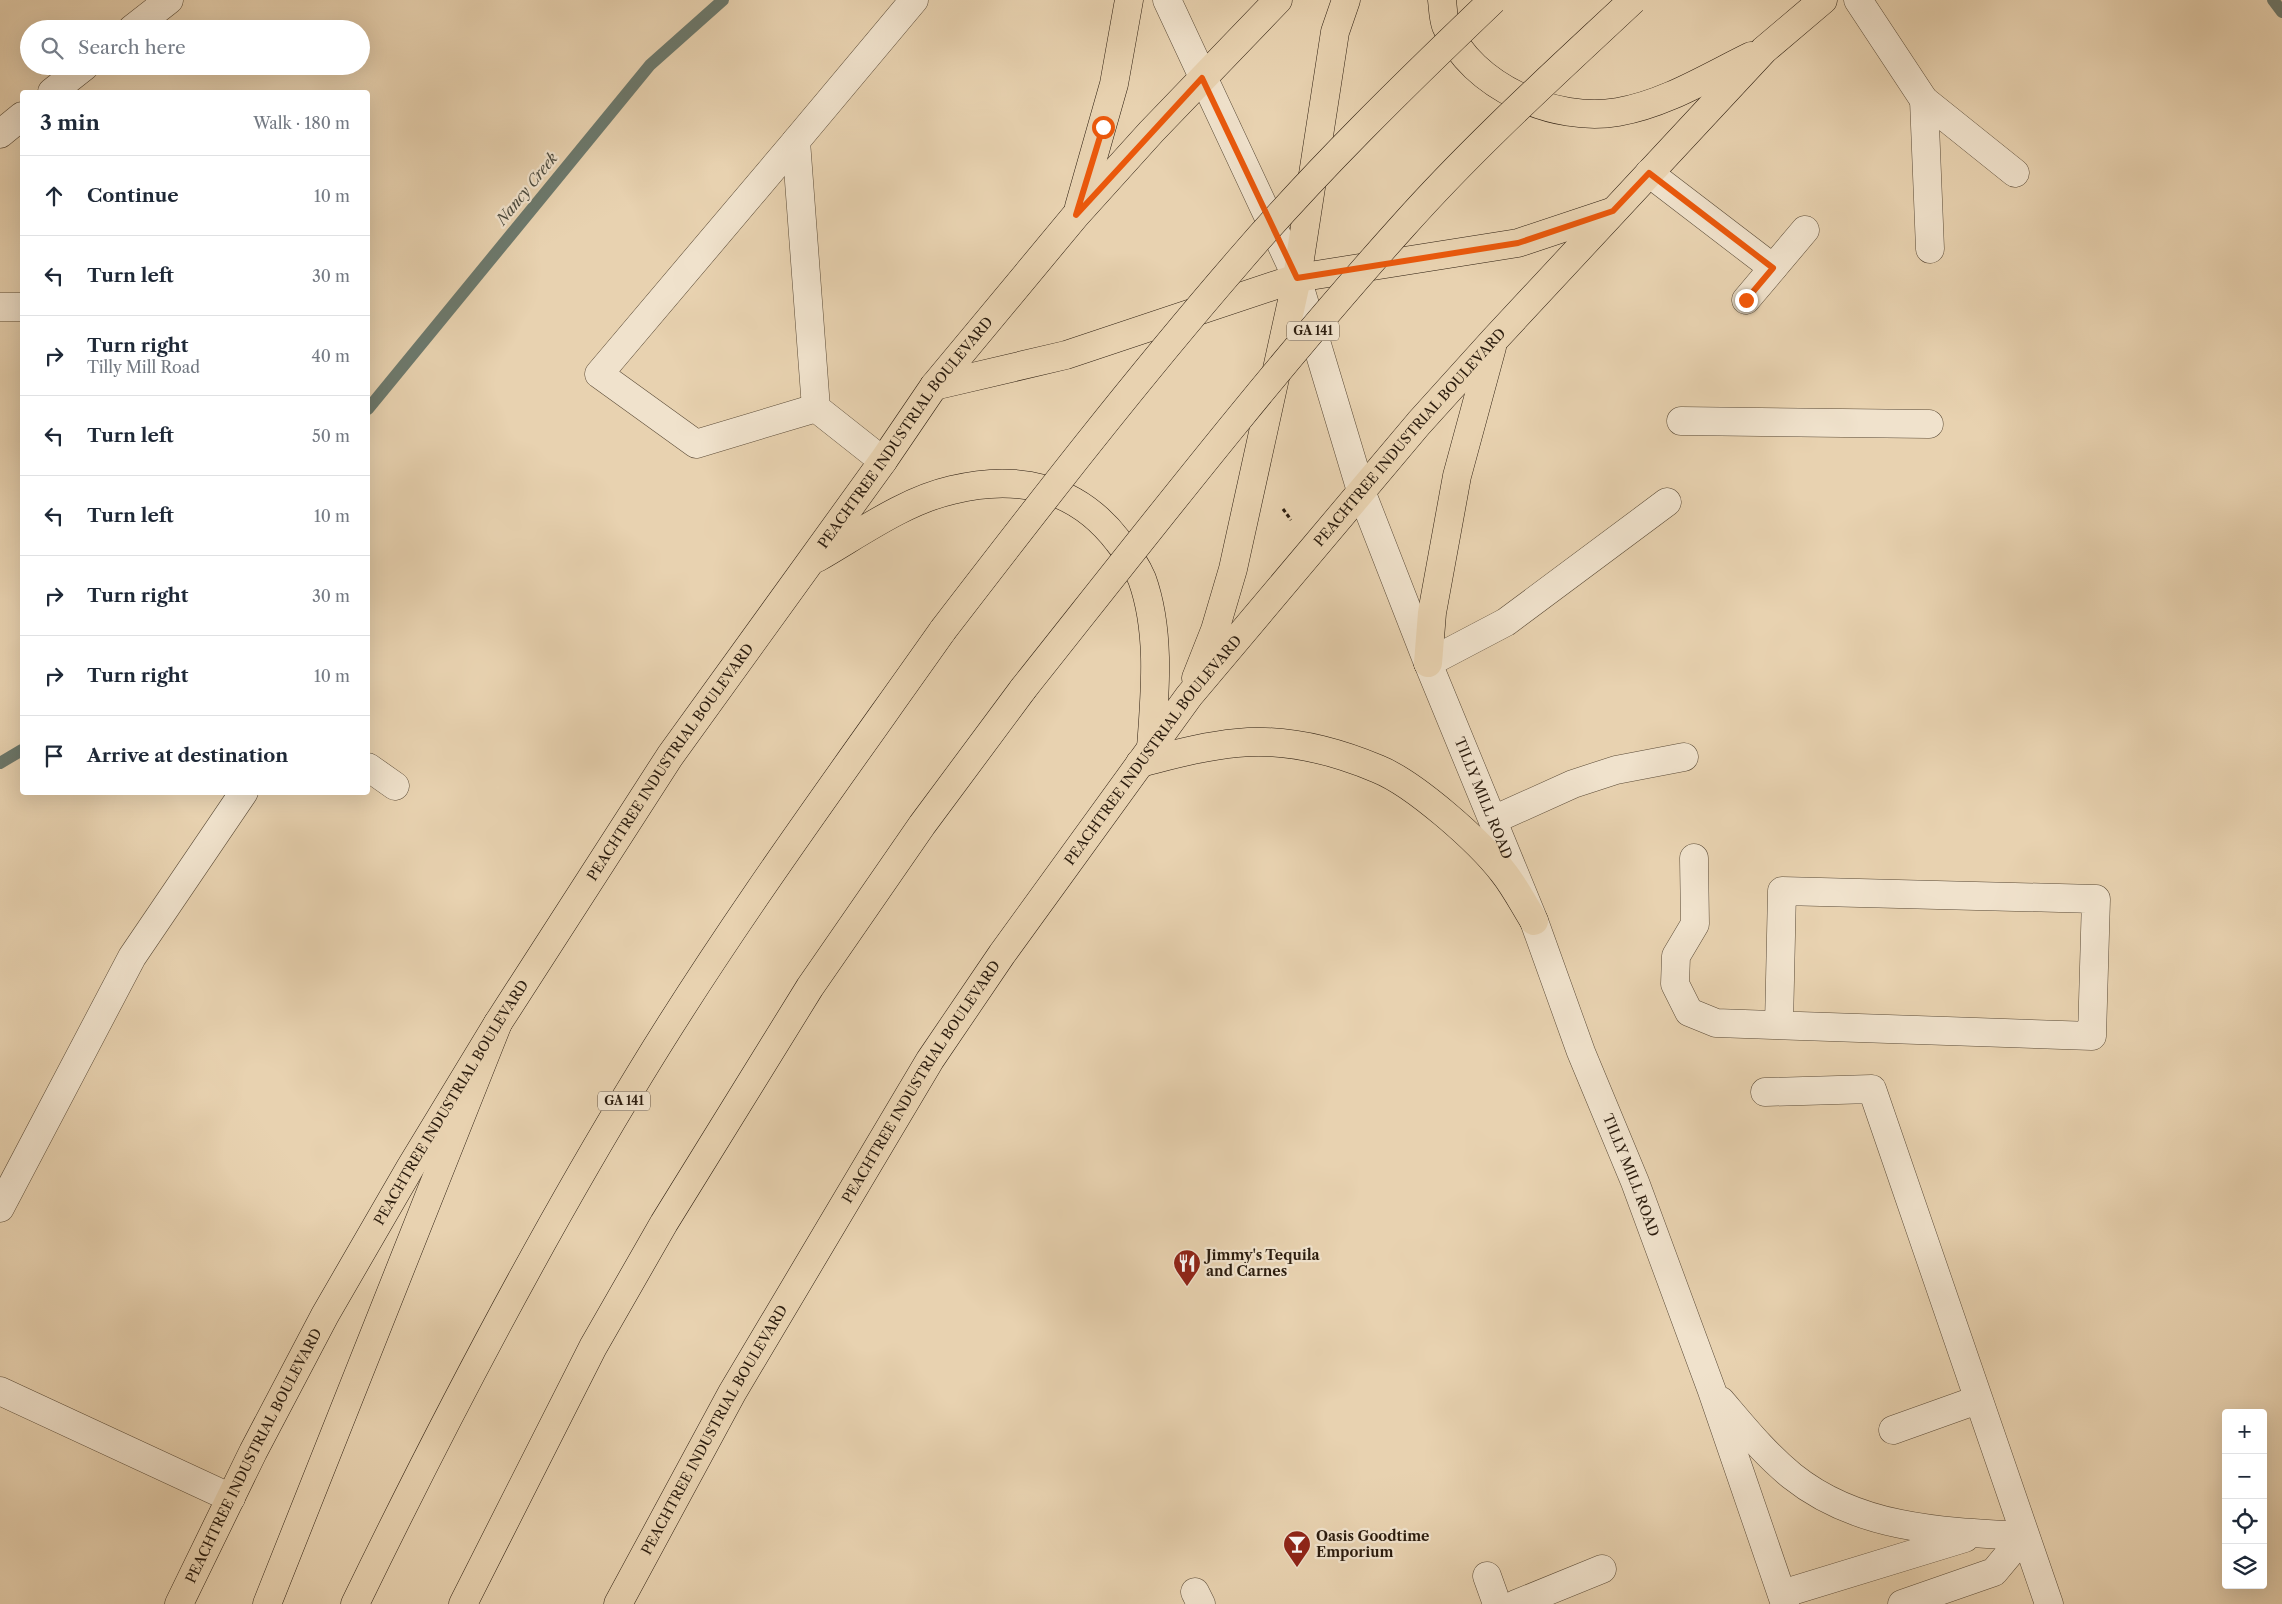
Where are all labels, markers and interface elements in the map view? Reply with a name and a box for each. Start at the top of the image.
search box [20,20,370,75]
icon: search [38,34,66,62]
text: Search here [78,36,186,59]
text: 3 min [40,110,100,135]
text: Walk · 180 m [253,113,350,133]
route start [1092,116,1115,139]
water label: Nancy Creek [491,149,562,229]
icon: ahead [40,182,68,210]
text: Continue [87,184,179,207]
text: 10 m [314,186,350,206]
icon: left [40,262,68,290]
text: Turn left [87,264,174,287]
text: 30 m [312,266,350,286]
route end [1735,289,1758,312]
street label: PEACHTREE INDUSTRIAL BOULEVARD [814,313,997,552]
road number: GA 141 [1287,322,1339,341]
street label: PEACHTREE INDUSTRIAL BOULEVARD [1310,324,1509,550]
text: Turn right [87,334,188,357]
icon: right [40,342,68,370]
text: 40 m [311,346,350,366]
text: Tilly Mill Road [87,357,200,377]
icon: left [40,422,68,450]
text: Turn left [87,424,174,447]
text: 50 m [312,426,350,446]
icon: left [40,502,68,530]
text: Turn left [87,504,174,527]
text: 10 m [314,506,350,526]
icon: right [40,582,68,610]
text: Turn right [87,584,188,607]
text: 30 m [312,586,350,606]
street label: PEACHTREE INDUSTRIAL BOULEVARD [1060,632,1245,869]
street label: PEACHTREE INDUSTRIAL BOULEVARD [583,640,757,884]
icon: right [40,662,68,690]
text: Turn right [87,664,188,687]
text: 10 m [314,666,350,686]
street label: TILLY MILL ROAD [1450,734,1517,862]
icon: arrive [40,742,68,770]
text: Arrive at destination [87,744,288,767]
street label: PEACHTREE INDUSTRIAL BOULEVARD [838,957,1004,1206]
street label: PEACHTREE INDUSTRIAL BOULEVARD [370,977,532,1228]
road number: GA 141 [598,1092,650,1110]
street label: TILLY MILL ROAD [1599,1111,1663,1239]
place label: Jimmy's Tequila and Carnes [1203,1246,1321,1280]
restaurant icon: Jimmy's Tequila and Carnes [1172,1248,1202,1287]
street label: PEACHTREE INDUSTRIAL BOULEVARD [637,1302,791,1558]
street label: PEACHTREE INDUSTRIAL BOULEVARD [182,1325,325,1586]
map controls [2222,1409,2267,1589]
button: + [2222,1409,2267,1454]
button: − [2222,1454,2267,1499]
button: locate [2222,1499,2267,1544]
place label: Oasis Goodtime Emporium [1316,1527,1429,1561]
bar icon: Oasis Goodtime Emporium [1282,1529,1312,1568]
button: layers [2222,1544,2267,1589]

